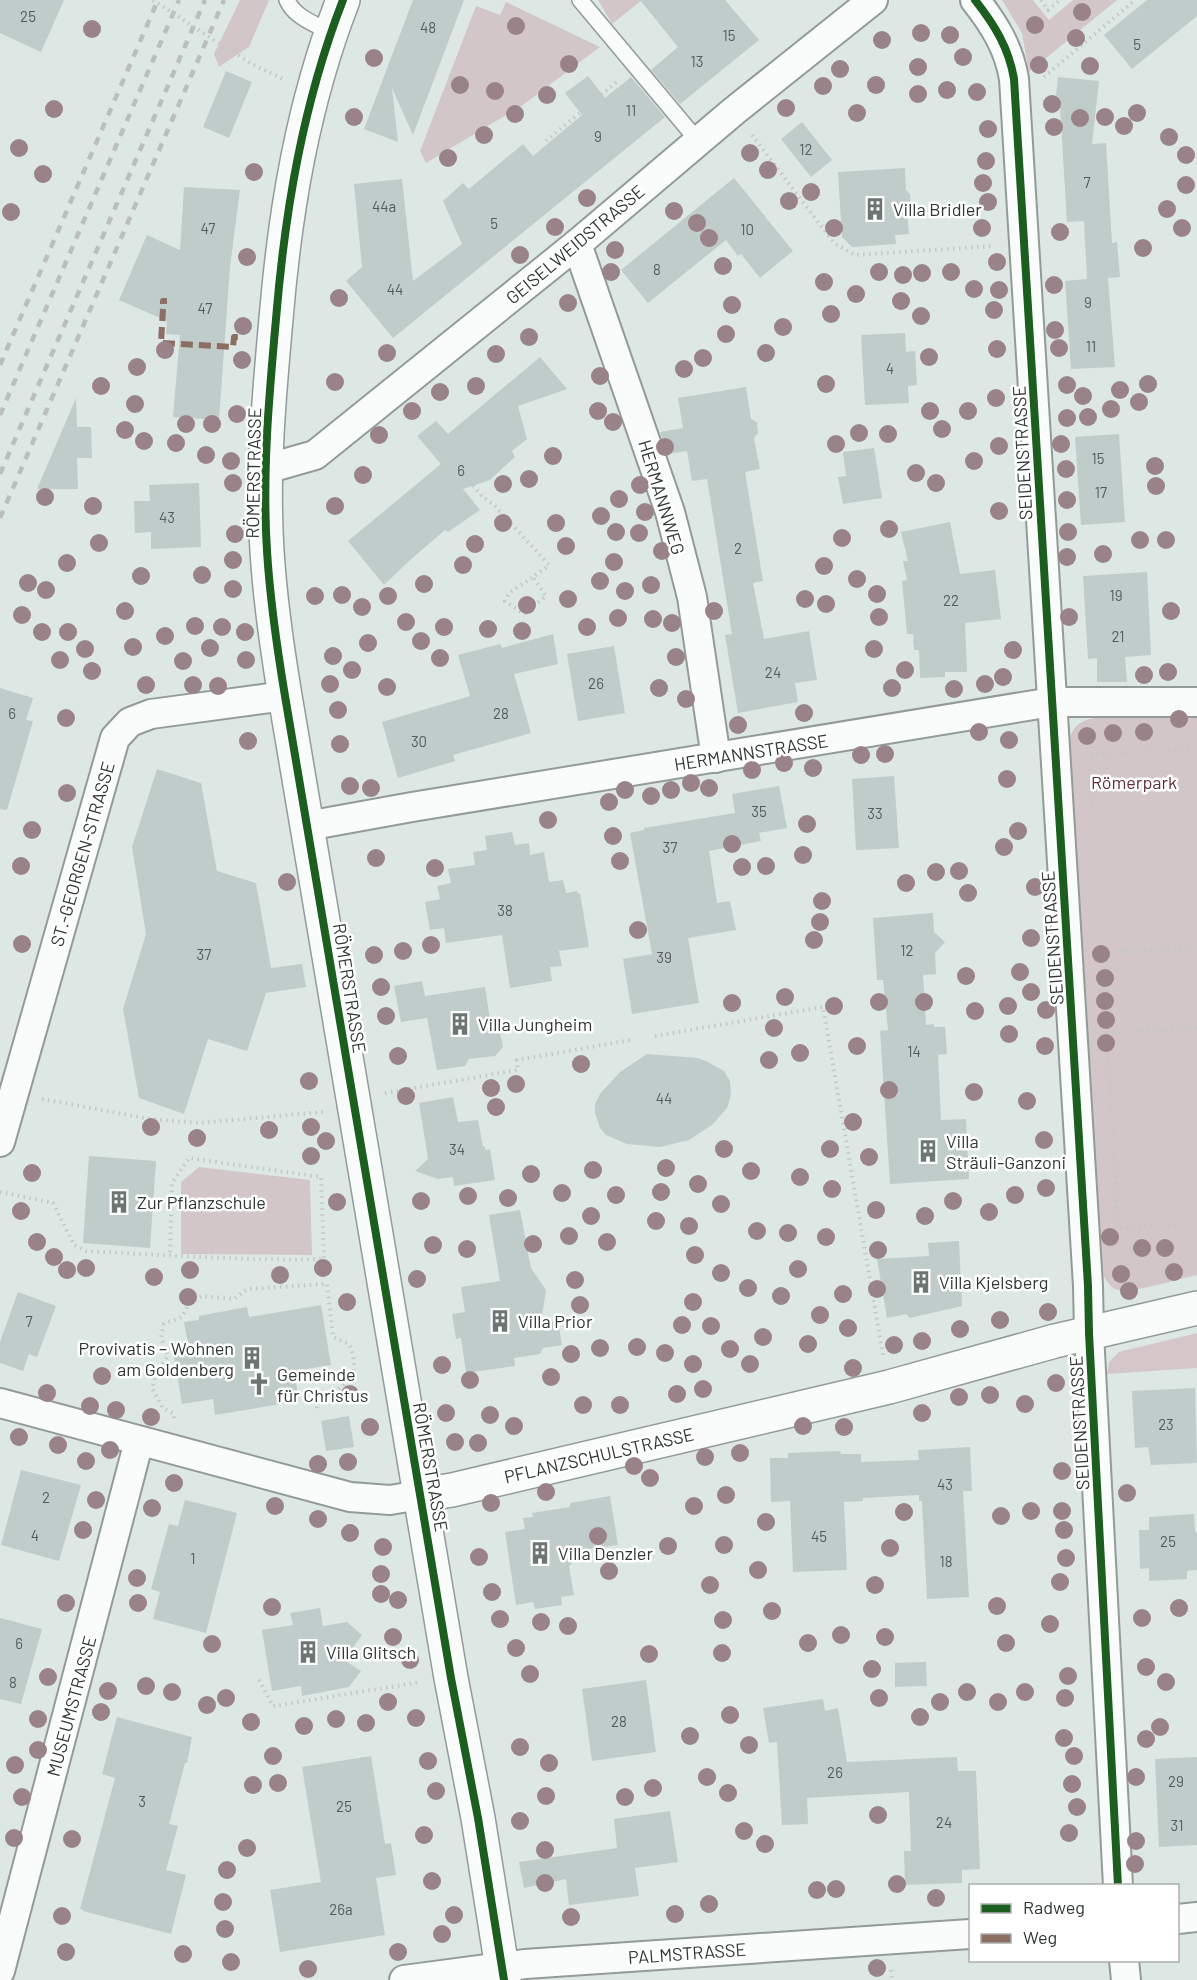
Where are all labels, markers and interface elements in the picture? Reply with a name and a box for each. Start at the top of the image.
house number: 25 [20,7,36,25]
house number: 48 [420,18,436,36]
house number: 15 [723,26,735,44]
house number: 5 [1133,35,1141,53]
house number: 13 [691,52,703,70]
house number: 11 [626,101,636,119]
house number: 9 [594,127,602,145]
house number: 12 [799,140,813,158]
house number: 7 [1083,173,1091,191]
street label: GEISELWEIDSTRASSE [501,180,649,308]
building icon: Villa Bridler [862,196,888,222]
house number: 44a [372,197,396,215]
place label: Villa Bridler [893,198,982,220]
house number: 5 [490,214,498,232]
house number: 47 [201,219,215,237]
house number: 10 [740,220,754,238]
house number: 8 [653,260,661,278]
house number: 44 [387,280,403,298]
house number: 9 [1084,293,1092,311]
house number: 47 [198,299,212,317]
house number: 11 [1086,337,1096,355]
house number: 4 [886,359,894,377]
street label: SEIDENSTRASSE [1007,385,1037,521]
street label: RÖMERSTRASSE [241,407,265,539]
street label: HERMANNWEG [634,437,690,557]
house number: 15 [1092,449,1104,467]
house number: 6 [457,461,465,479]
house number: 17 [1095,483,1107,501]
house number: 43 [159,508,175,526]
house number: 2 [734,539,742,557]
house number: 19 [1109,586,1123,604]
house number: 22 [943,591,959,609]
house number: 21 [1111,627,1125,645]
house number: 24 [765,663,781,681]
house number: 26 [588,674,604,692]
house number: 6 [8,704,16,722]
house number: 28 [493,704,509,722]
street label: HERMANNSTRASSE [672,729,830,775]
house number: 30 [411,732,427,750]
street label: ST.-GEORGEN-STRASSE [45,759,119,949]
park label: Römerpark [1091,771,1177,793]
house number: 35 [751,802,767,820]
house number: 33 [867,804,883,822]
house number: 37 [663,838,677,856]
street label: SEIDENSTRASSE [1036,870,1068,1006]
house number: 38 [497,901,513,919]
street label: RÖMERSTRASSE [329,921,371,1055]
house number: 12 [900,941,914,959]
house number: 37 [197,945,211,963]
house number: 39 [656,948,672,966]
building icon: Villa Jungheim [447,1011,473,1037]
place label: Villa Jungheim [478,1013,592,1035]
house number: 14 [907,1042,921,1060]
house number: 44 [656,1089,672,1107]
place label: Villa Sträuli-Ganzoni [946,1130,1066,1173]
building icon: Villa Sträuli-Ganzoni [915,1138,941,1164]
house number: 34 [449,1140,465,1158]
building icon: Zur Pflanzschule [106,1189,132,1215]
place label: Zur Pflanzschule [137,1191,266,1213]
building icon: Villa Kjelsberg [908,1269,934,1295]
place label: Villa Kjelsberg [939,1271,1048,1293]
building icon: Villa Prior [487,1308,513,1334]
place label: Villa Prior [518,1310,593,1332]
house number: 7 [25,1312,33,1330]
place label: Provivatis – Wohnen am Goldenberg [78,1337,234,1380]
building icon: Provivatis – Wohnen am Goldenberg [239,1345,265,1371]
street label: SEIDENSTRASSE [1064,1355,1094,1491]
place label: Gemeinde für Christus [277,1363,369,1406]
church icon: Gemeinde für Christus [246,1371,272,1397]
street label: RÖMERSTRASSE [409,1400,453,1534]
house number: 23 [1158,1415,1174,1433]
street label: PFLANZSCHULSTRASSE [502,1422,696,1488]
house number: 43 [937,1475,953,1493]
house number: 2 [42,1488,50,1506]
house number: 4 [31,1526,39,1544]
house number: 45 [811,1527,827,1545]
house number: 25 [1160,1532,1176,1550]
building icon: Villa Denzler [527,1540,553,1566]
place label: Villa Denzler [558,1542,653,1564]
house number: 1 [190,1549,196,1567]
house number: 18 [939,1552,953,1570]
street label: MUSEUMSTRASSE [42,1633,100,1779]
house number: 6 [15,1634,23,1652]
building icon: Villa Glitsch [295,1639,321,1665]
place label: Villa Glitsch [326,1641,416,1663]
house number: 8 [9,1673,17,1691]
house number: 28 [611,1712,627,1730]
house number: 26 [827,1763,843,1781]
house number: 29 [1168,1772,1184,1790]
house number: 3 [138,1792,146,1810]
house number: 25 [336,1797,352,1815]
house number: 24 [936,1813,952,1831]
house number: 31 [1171,1816,1183,1834]
legend [969,1884,1179,1962]
text: Radweg [1023,1896,1085,1918]
house number: 26a [329,1900,353,1918]
text: Weg [1023,1926,1057,1948]
street label: PALMSTRASSE [627,1938,747,1968]

